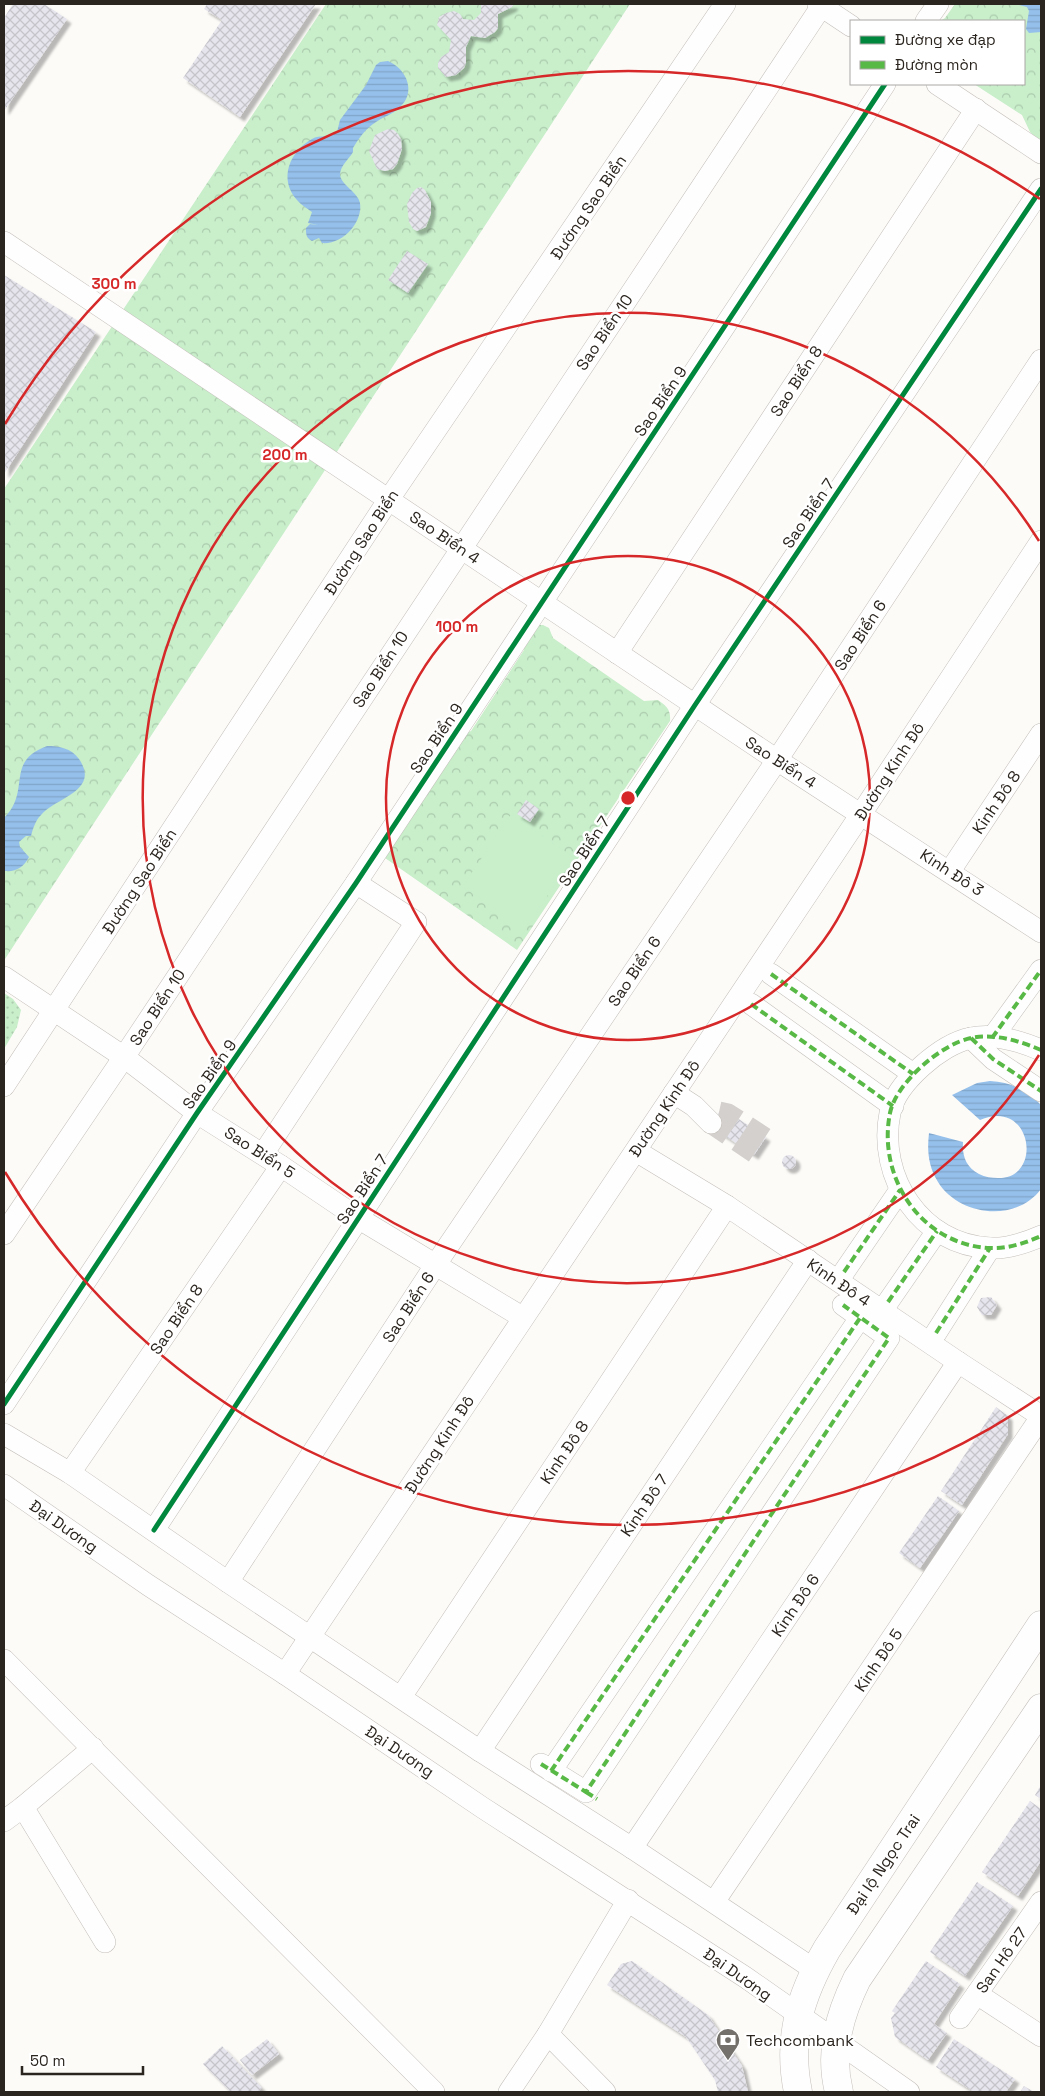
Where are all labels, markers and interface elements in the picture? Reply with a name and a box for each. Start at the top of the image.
legend [850,20,1025,85]
text: Đường xe đạp [895,30,996,49]
text: Đường mòn [895,55,978,74]
street label: Đường Sao Biển [546,151,631,264]
text: 300 m [91,274,137,293]
street label: Sao Biển 10 [571,290,638,374]
street label: Sao Biển 8 [766,342,827,421]
street label: Sao Biển 9 [629,362,692,441]
text: 200 m [263,445,307,464]
street label: Sao Biển 7 [777,474,839,552]
street label: Đường Sao Biển [319,486,403,599]
street label: Sao Biển 4 [405,506,484,569]
street label: Sao Biển 6 [830,596,891,675]
text: 100 m [436,617,478,636]
street label: Sao Biển 10 [348,627,413,712]
street label: Sao Biển 9 [405,699,468,778]
street label: Đường Kinh Đô [850,718,929,824]
street label: Sao Biển 4 [741,732,820,793]
street label: Kinh Đô 8 [968,767,1025,838]
centre of rings [619,789,637,807]
street label: Sao Biển 7 [554,812,615,890]
street label: Đường Sao Biển [97,825,181,938]
street label: Kinh Đô 3 [916,844,988,901]
street label: Sao Biển 6 [603,932,666,1011]
street label: Sao Biển 10 [125,965,190,1050]
street label: Sao Biển 9 [178,1035,241,1113]
street label: Đường Kinh Đô [624,1056,705,1161]
street label: Sao Biển 5 [220,1122,299,1183]
street label: Sao Biển 7 [332,1150,393,1228]
street label: Kinh Đô 4 [803,1254,874,1311]
street label: Sao Biển 6 [378,1268,439,1347]
street label: Sao Biển 8 [145,1280,208,1359]
street label: Đường Kinh Đô [400,1391,479,1497]
street label: Kinh Đô 8 [536,1417,593,1488]
street label: Kinh Đô 7 [616,1470,673,1541]
street label: Đại Dương [25,1495,102,1558]
street label: Kinh Đô 6 [767,1570,824,1641]
street label: Kinh Đô 5 [850,1625,907,1696]
street label: Đại Dương [361,1721,438,1782]
street label: Đại lộ Ngọc Trai [842,1810,925,1919]
street label: San Hô 27 [971,1923,1032,1997]
street label: Đại Dương [699,1943,776,2006]
bank icon: Techcombank [715,2027,741,2061]
place label: Techcombank [746,2030,854,2051]
scale bar [22,2044,144,2076]
text: 50 m [30,2051,65,2070]

